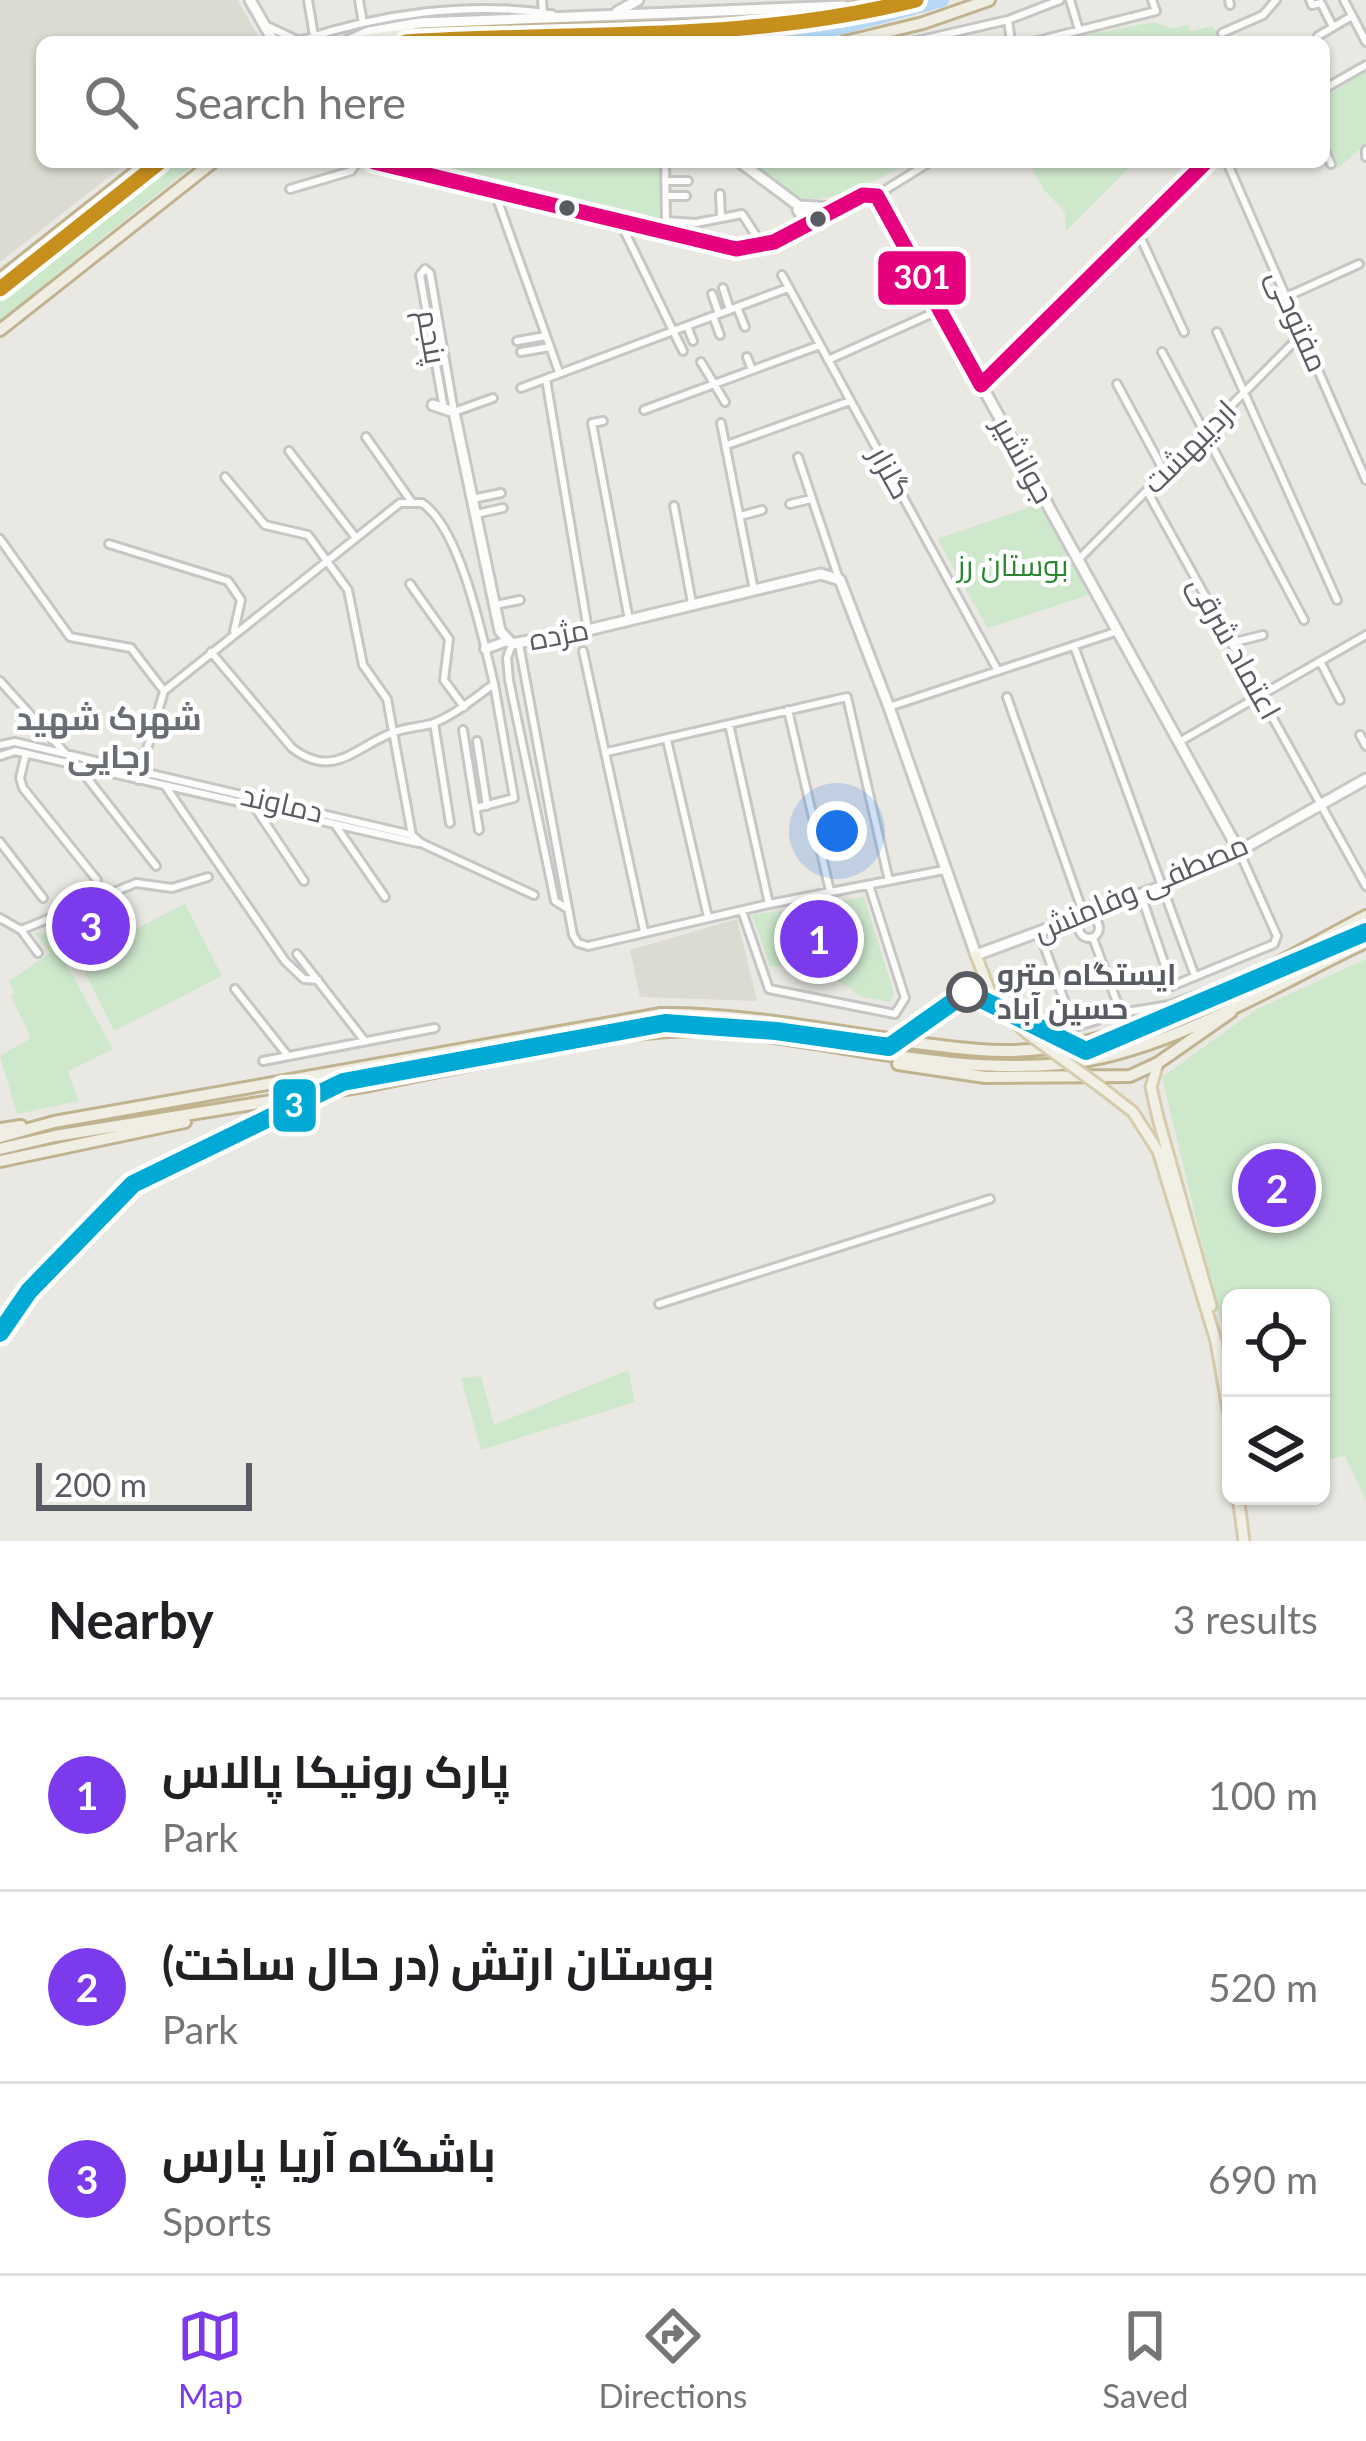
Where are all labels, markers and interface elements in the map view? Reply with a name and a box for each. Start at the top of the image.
search box [36,36,1330,168]
icon: search [78,69,144,135]
text: Search here [174,75,406,129]
unlabelled marker [556,197,578,219]
unlabelled marker [807,208,829,230]
line badge: 301 [876,249,968,307]
text: 301 [893,256,951,296]
street label: مفتوحی [1259,264,1337,378]
street label: پنجم [407,307,455,367]
street label: اردیبهشت [1134,391,1244,501]
street label: جوانشیر [984,408,1063,509]
street label: گلزار [861,438,921,505]
park label: بوستان رز [955,546,1069,583]
street label: اعتماد شرقی [1180,569,1290,726]
street label: مژده [526,610,592,657]
district label: شهرک شهید رجایی [16,697,202,776]
street label: دماوند [238,775,327,830]
your location [807,801,867,861]
street label: مصطفی وفامنش [1028,825,1254,949]
pin: 3 [52,881,130,971]
pin: 1 [780,894,858,984]
place label: ایستگاه مترو حسین آباد [997,955,1176,1027]
marker: ایستگاه مترو حسین آباد [948,973,986,1011]
line badge: 3 [271,1077,318,1134]
text: 3 [284,1084,304,1124]
pin: 2 [1238,1143,1316,1233]
map controls [1222,1289,1330,1505]
button: locate [1222,1289,1330,1397]
button: layers [1222,1397,1330,1505]
scale bar [36,1457,252,1510]
text: 200 m [54,1464,147,1504]
text: Nearby [48,1589,214,1650]
text: 3 results [1173,1596,1318,1642]
text: پارک رونیکا پالاس [162,1744,510,1798]
text: 1 [76,1772,98,1818]
text: 100 m [1208,1772,1318,1818]
text: Park [162,1814,238,1860]
text: بوستان ارتش (در حال ساخت) [162,1936,715,1990]
text: 2 [76,1964,98,2010]
text: 520 m [1208,1964,1318,2010]
text: Park [162,2006,238,2052]
text: باشگاه آریا پارس [162,2128,496,2182]
text: 3 [76,2156,98,2202]
text: 690 m [1208,2156,1318,2202]
text: Sports [162,2198,272,2244]
tab: Map [177,2303,243,2415]
tab: Directions [598,2303,747,2415]
tab: Saved [1102,2303,1189,2415]

